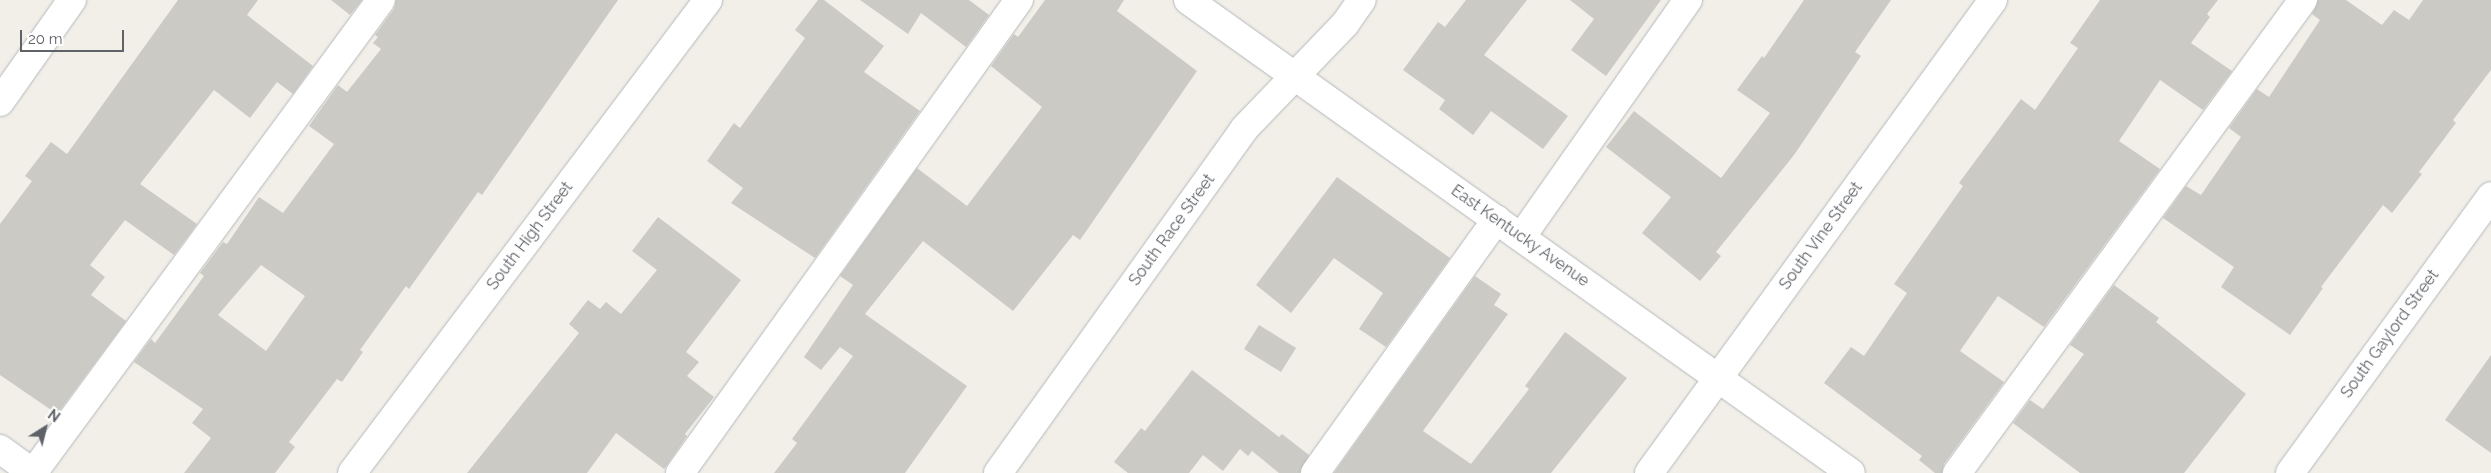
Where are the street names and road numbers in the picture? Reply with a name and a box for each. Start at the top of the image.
street label: South Race Street [1125,171,1219,289]
street label: South High Street [483,178,577,294]
street label: South Vine Street [1775,178,1867,294]
street label: East Kentucky Avenue [1447,181,1593,291]
street label: South Gaylord Street [2337,266,2443,402]

